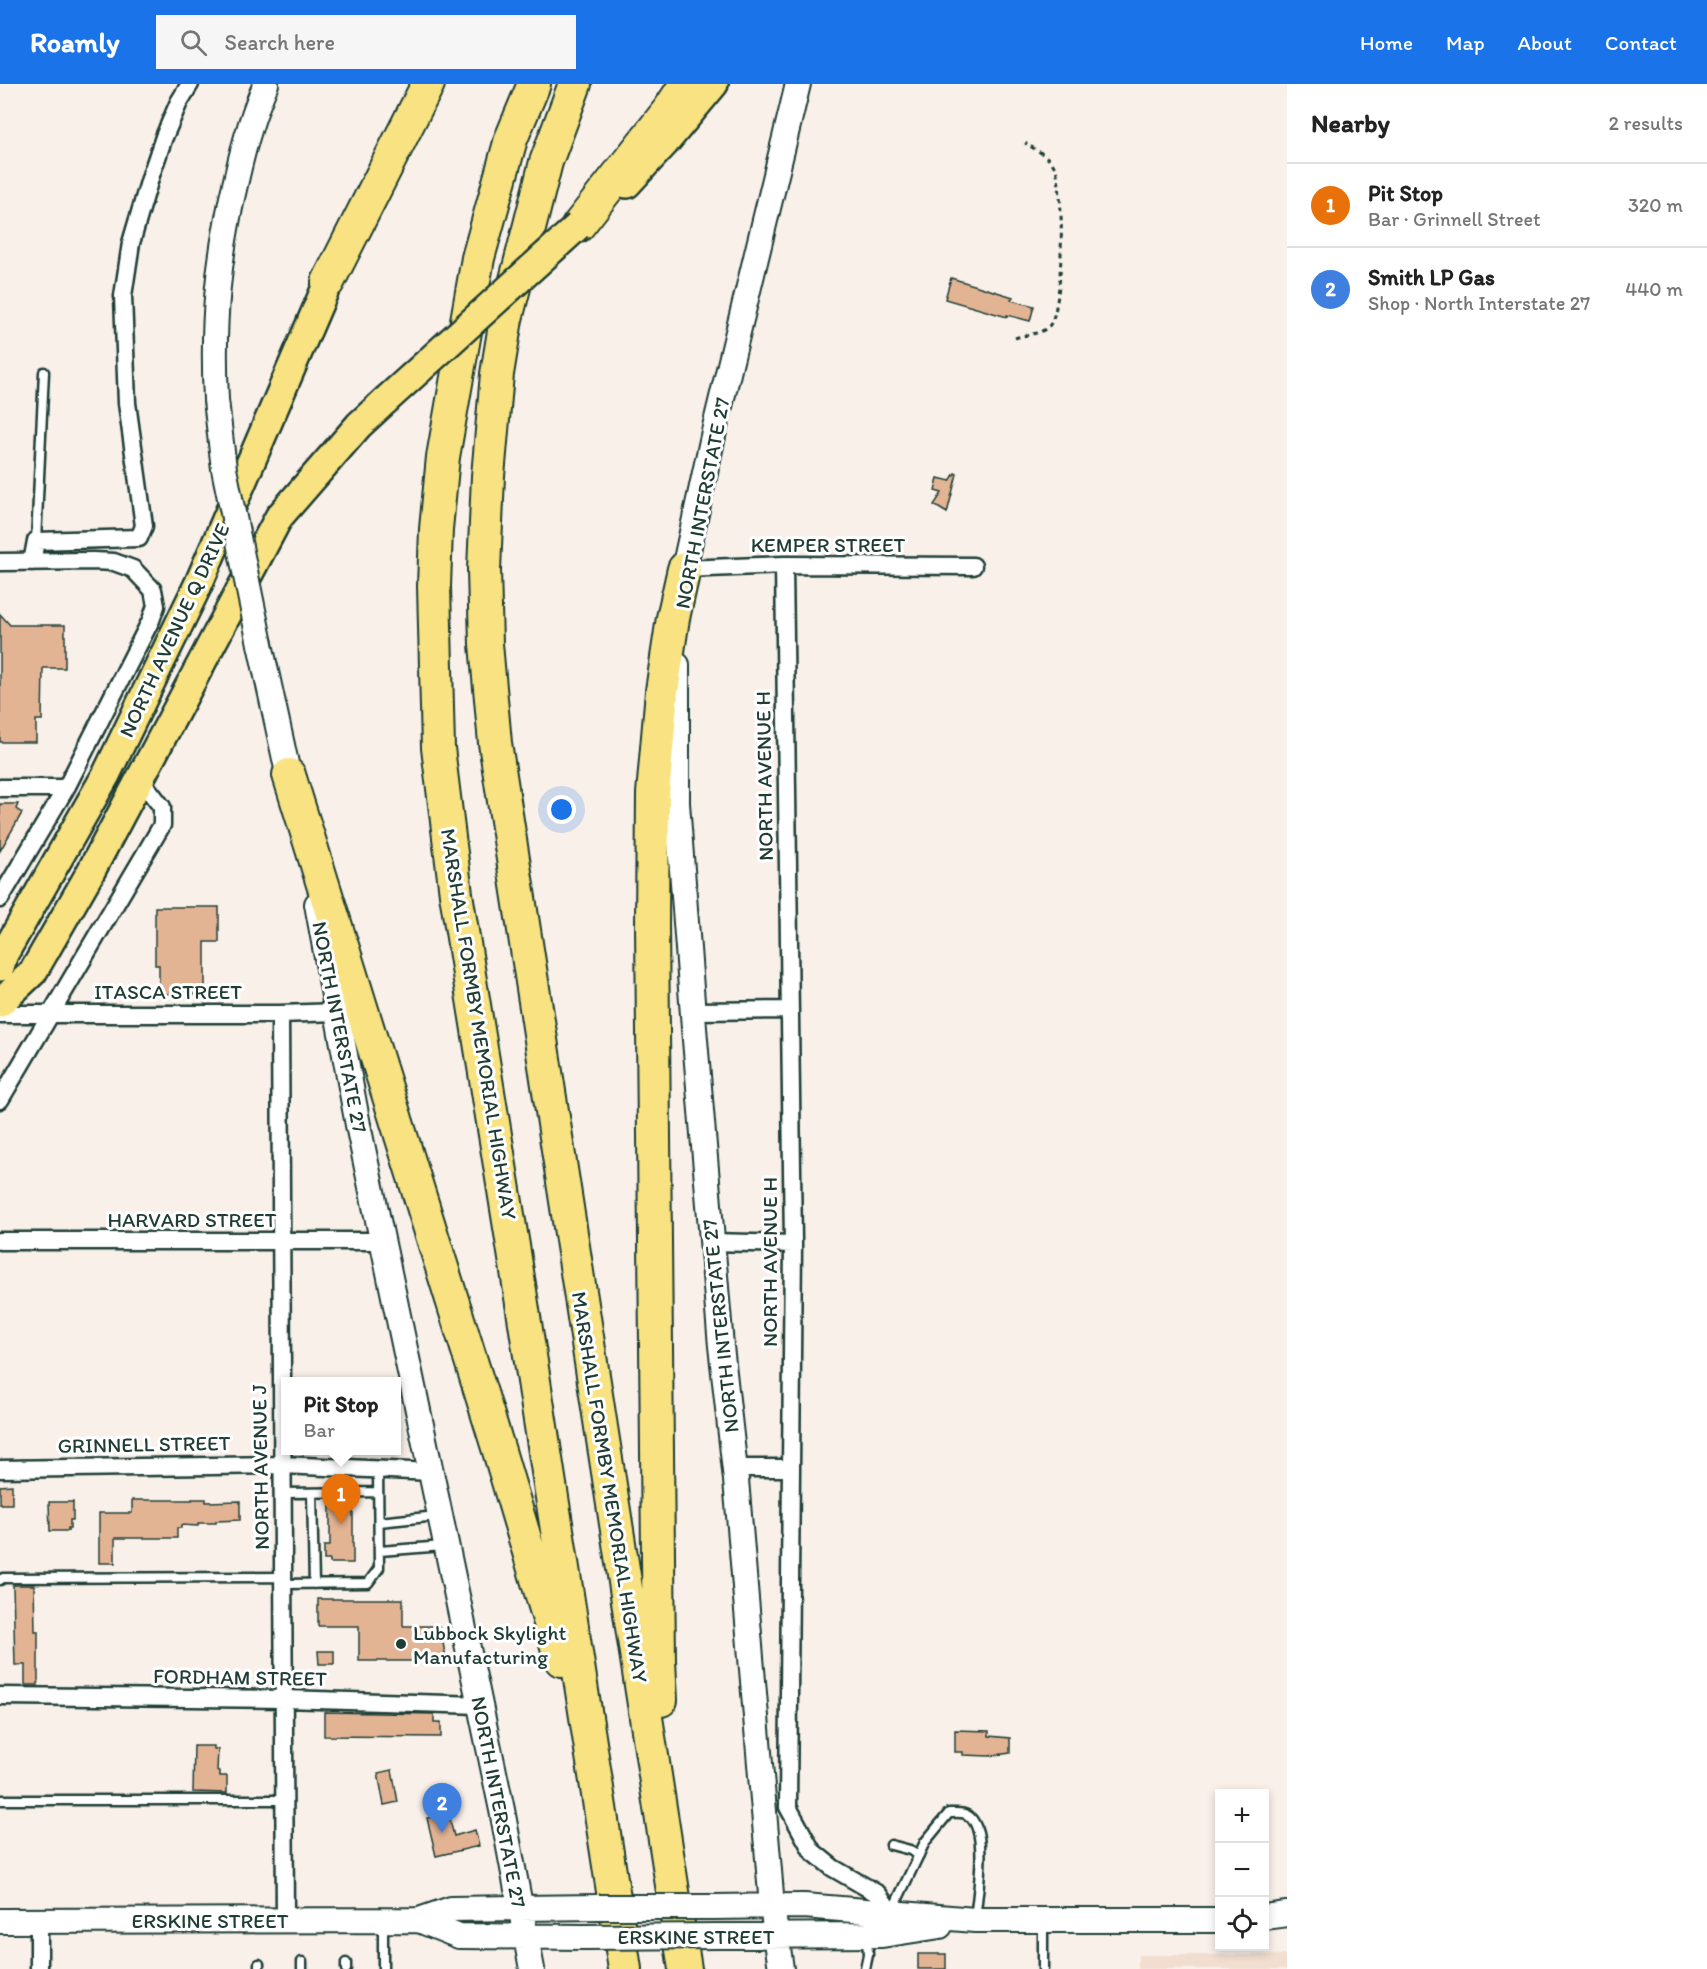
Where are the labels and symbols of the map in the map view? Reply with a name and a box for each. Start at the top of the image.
street label: NORTH INTERSTATE 27 [669,395,735,611]
street label: NORTH AVENUE Q DRIVE [113,519,235,741]
street label: KEMPER STREET [751,532,906,557]
street label: NORTH AVENUE H [750,691,778,861]
your location [547,795,576,824]
street label: MARSHALL FORMBY MEMORIAL HIGHWAY [436,827,522,1222]
street label: NORTH INTERSTATE 27 [307,919,373,1135]
street label: ITASCA STREET [94,979,242,1004]
street label: NORTH AVENUE H [757,1177,782,1347]
street label: HARVARD STREET [107,1207,277,1232]
street label: NORTH INTERSTATE 27 [696,1218,744,1434]
street label: MARSHALL FORMBY MEMORIAL HIGHWAY [567,1290,653,1685]
street label: NORTH AVENUE J [246,1384,274,1550]
street label: GRINNELL STREET [57,1430,231,1458]
pin: 1 [322,1474,360,1524]
place label: Lubbock Skylight Manufacturing [413,1620,567,1669]
marker: Lubbock Skylight Manufacturing [394,1637,408,1651]
street label: FORDHAM STREET [153,1663,327,1691]
street label: NORTH INTERSTATE 27 [466,1694,532,1910]
pin: 2 [422,1784,462,1833]
street label: ERSKINE STREET [132,1908,289,1933]
street label: ERSKINE STREET [618,1924,775,1949]

